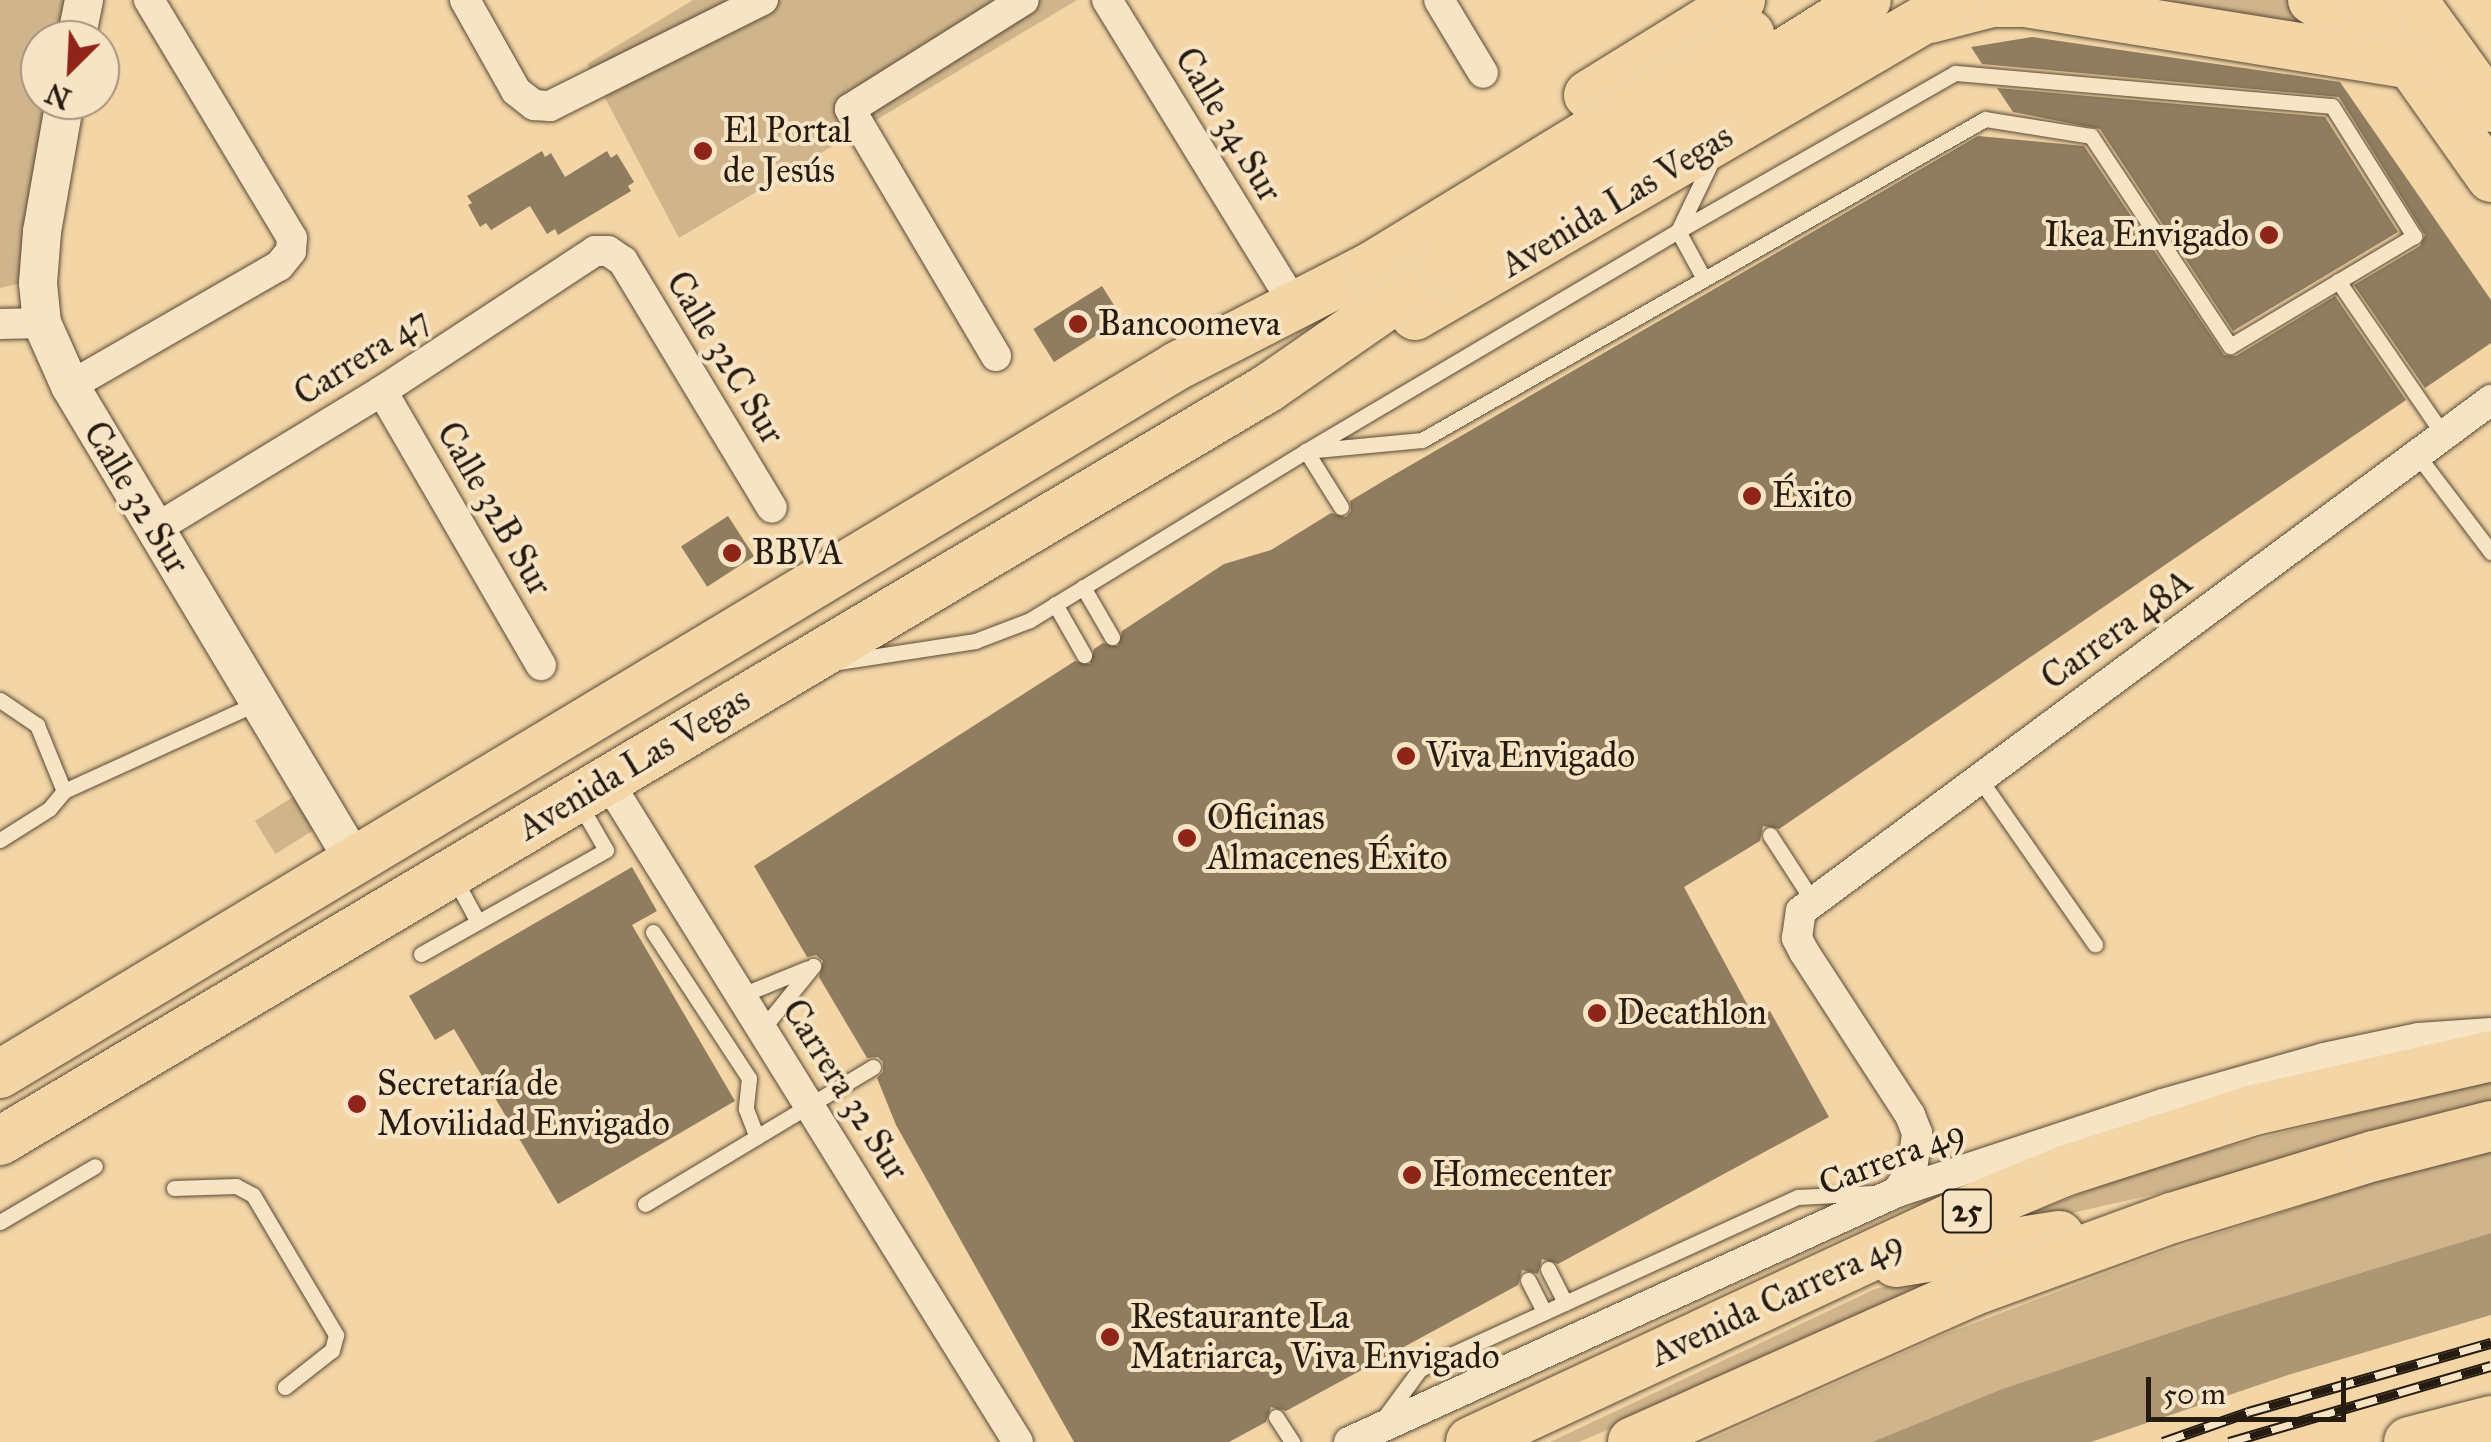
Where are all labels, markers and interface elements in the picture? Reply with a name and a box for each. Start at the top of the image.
north arrow [20,20,120,120]
street label: Calle 34 Sur [1166,40,1290,210]
text: N [40,75,76,117]
place label: El Portal de Jesús [723,110,852,192]
street label: Avenida Las Vegas [1494,115,1740,287]
marker: El Portal de Jesús [692,140,714,162]
place label: Ikea Envigado [2045,214,2249,256]
marker: Ikea Envigado [2258,224,2280,246]
street label: Calle 32C Sur [657,264,793,452]
street label: Carrera 47 [287,299,437,415]
place label: Bancoomeva [1098,303,1281,345]
marker: Bancoomeva [1067,313,1089,335]
street label: Calle 32 Sur [74,414,198,582]
street label: Calle 32B Sur [427,415,561,603]
place label: Éxito [1772,475,1852,517]
marker: Éxito [1741,485,1763,507]
place label: BBVA [752,532,843,574]
marker: BBVA [721,542,743,564]
street label: Carrera 48A [2033,561,2201,699]
street label: Avenida Las Vegas [511,678,757,850]
place label: Viva Envigado [1426,735,1635,777]
marker: Viva Envigado [1395,745,1417,767]
place label: Oficinas Almacenes Éxito [1207,797,1448,879]
marker: Oficinas Almacenes Éxito [1176,827,1198,849]
street label: Carrera 32 Sur [773,992,917,1188]
place label: Decathlon [1617,992,1767,1034]
marker: Decathlon [1586,1002,1608,1024]
place label: Secretaría de Movilidad Envigado [377,1063,670,1145]
marker: Secretaría de Movilidad Envigado [346,1093,368,1115]
street label: Carrera 49 [1813,1111,1971,1205]
place label: Homecenter [1432,1154,1612,1196]
marker: Homecenter [1401,1164,1423,1186]
road number: 25 [1940,1184,1994,1238]
street label: Avenida Carrera 49 [1644,1222,1910,1376]
place label: Restaurante La Matriarca, Viva Envigado [1130,1296,1500,1378]
marker: Restaurante La Matriarca, Viva Envigado [1099,1326,1121,1348]
scale bar [2151,1357,2351,1419]
text: 50 m [2163,1376,2226,1412]

